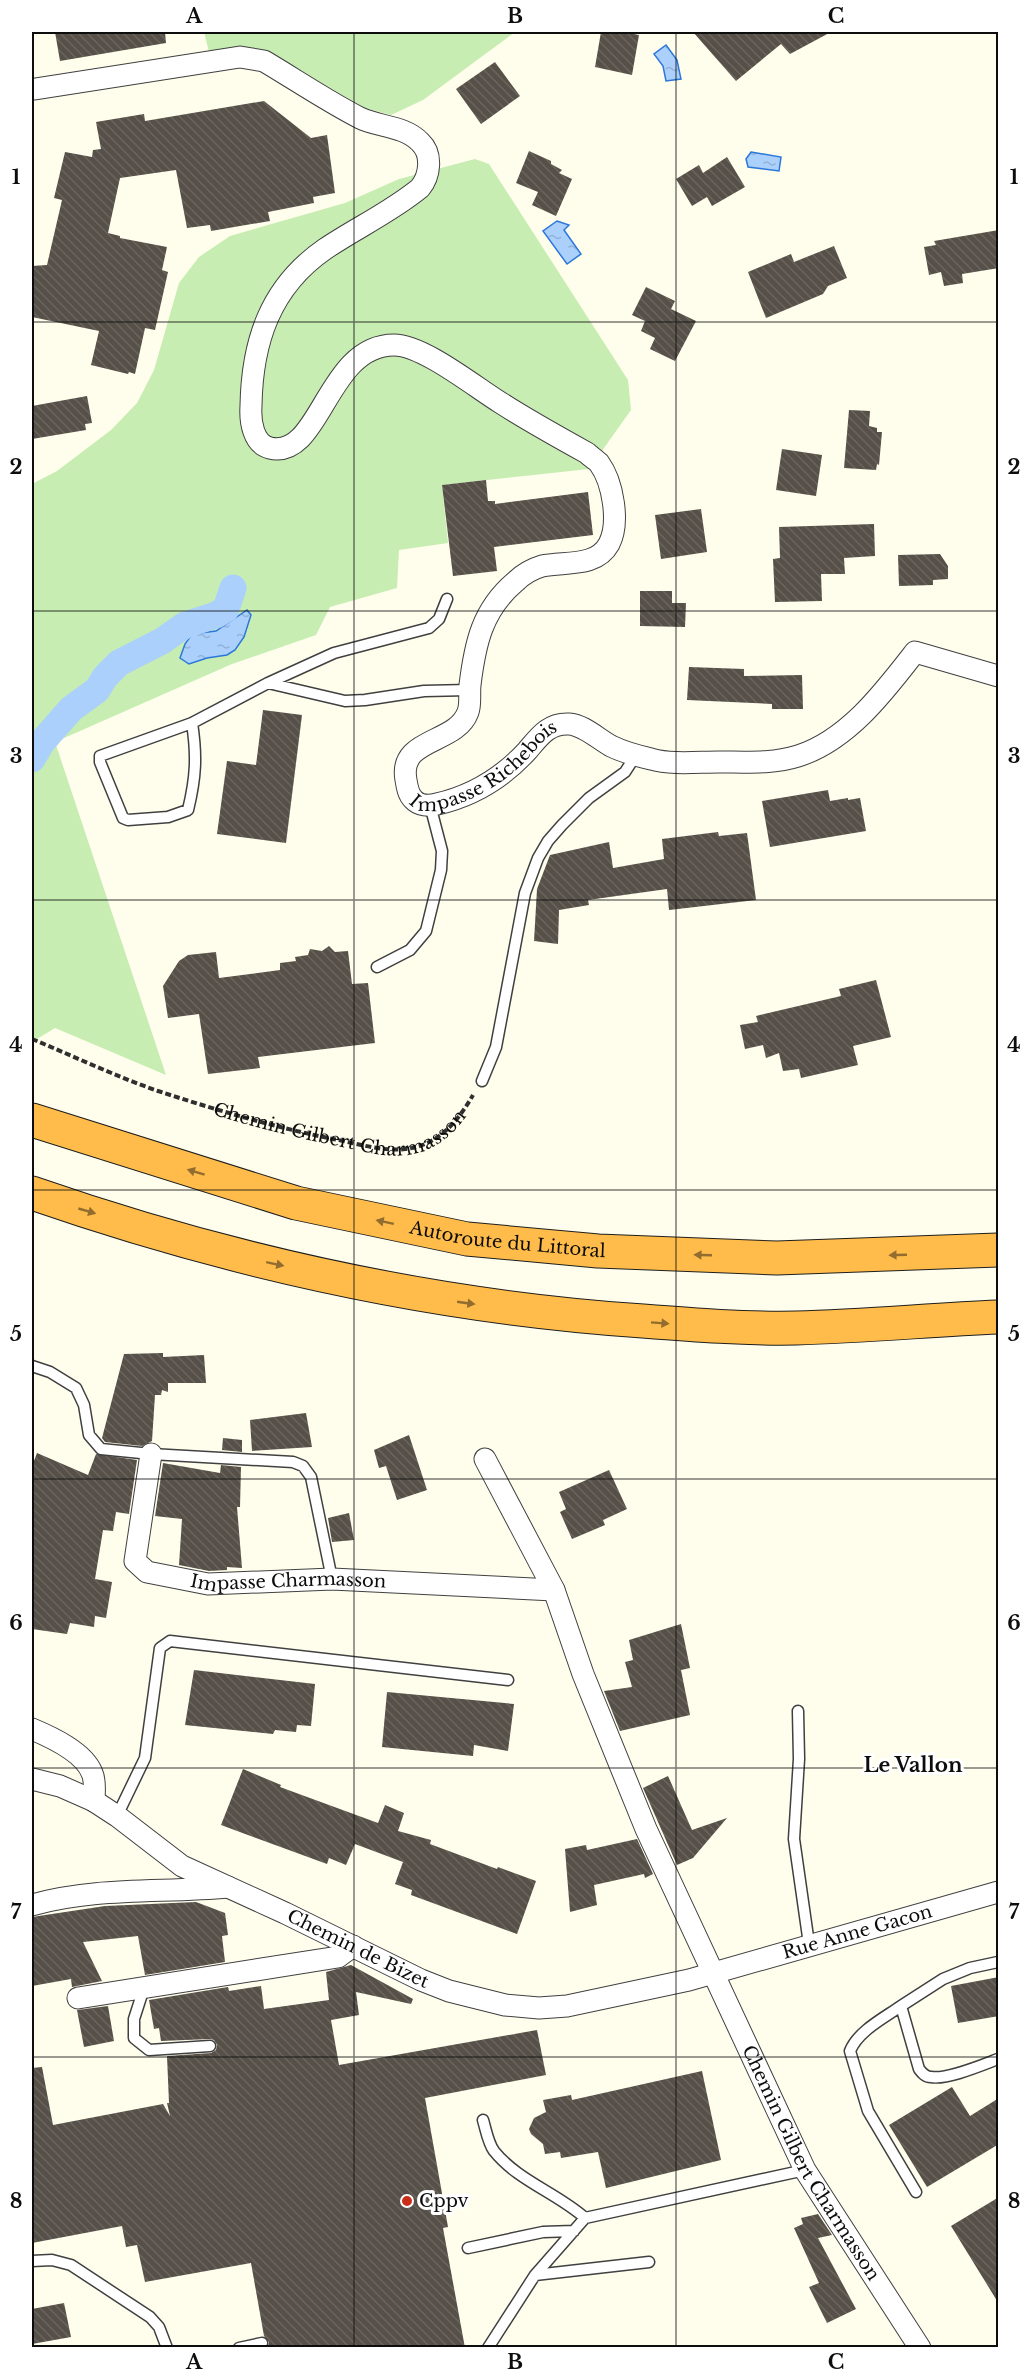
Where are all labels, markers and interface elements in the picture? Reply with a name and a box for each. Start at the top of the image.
text: A [185,4,203,28]
text: B [507,4,523,28]
text: C [828,4,844,28]
text: 1 [12,165,21,189]
text: 1 [1010,165,1019,189]
text: 2 [9,455,23,479]
text: 2 [1007,455,1021,479]
street label: Impasse Richebois [405,716,560,816]
text: 3 [10,744,22,768]
text: 3 [1008,744,1020,768]
text: 4 [9,1033,23,1057]
text: 4 [1007,1033,1021,1057]
street label: Chemin Gilbert Charmasson [204,1094,470,1116]
text: Chemin Gilbert Charmasson [211,1098,471,1161]
one-way arrow [187,1167,205,1176]
one-way arrow [78,1207,96,1217]
street label: Autoroute du Littoral [407,1216,606,1262]
one-way arrow [375,1217,394,1226]
one-way arrow [889,1250,908,1260]
one-way arrow [694,1251,713,1260]
one-way arrow [266,1260,285,1269]
one-way arrow [456,1298,475,1307]
one-way arrow [650,1318,669,1327]
text: 5 [10,1322,22,1346]
text: 5 [1008,1322,1020,1346]
street label: Impasse Charmasson [188,1568,387,1597]
text: 6 [9,1611,23,1635]
text: 6 [1007,1611,1021,1635]
district label: Le Vallon [864,1753,963,1777]
text: 7 [11,1900,22,1924]
street label: Rue Anne Gacon [780,1900,935,1964]
text: 7 [1009,1900,1020,1924]
street label: Chemin de Bizet [284,1905,432,1993]
street label: Chemin Gilbert Charmasson [737,2042,884,2285]
text: 8 [10,2189,22,2213]
text: 8 [1008,2189,1020,2213]
place label: Cppv [419,2190,469,2212]
marker: Cppv [400,2194,414,2208]
text: A [185,2350,203,2374]
text: B [507,2350,523,2374]
text: C [828,2350,844,2374]

